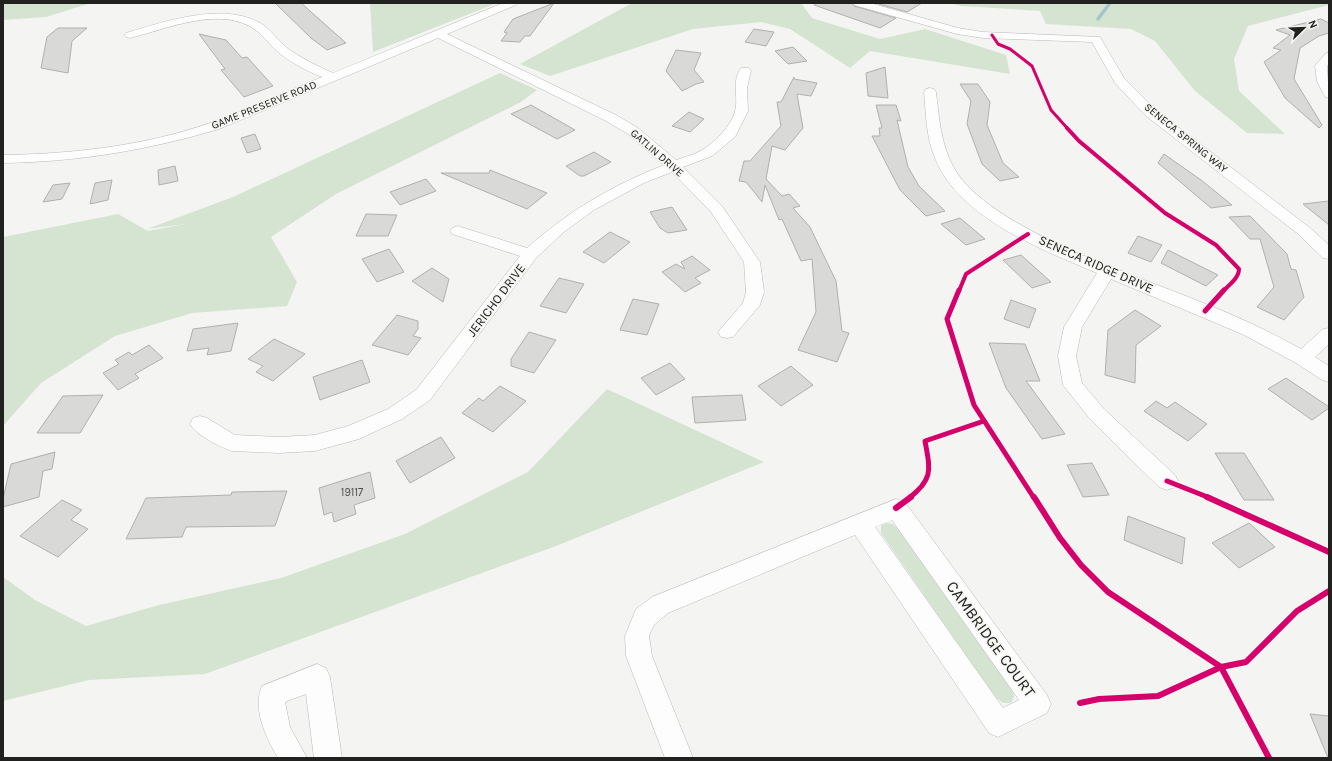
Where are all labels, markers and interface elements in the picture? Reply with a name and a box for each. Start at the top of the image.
north arrow [1284,8,1324,48]
text: N [1305,18,1320,30]
street label: GAME PRESERVE ROAD [209,78,319,132]
street label: SENECA SPRING WAY [1142,100,1230,176]
street label: GATLIN DRIVE [628,126,686,180]
street label: SENECA RIDGE DRIVE [1036,232,1156,296]
street label: JERICHO DRIVE [464,261,528,339]
house number: 19117 [341,486,363,499]
street label: CAMBRIDGE COURT [943,577,1039,701]

